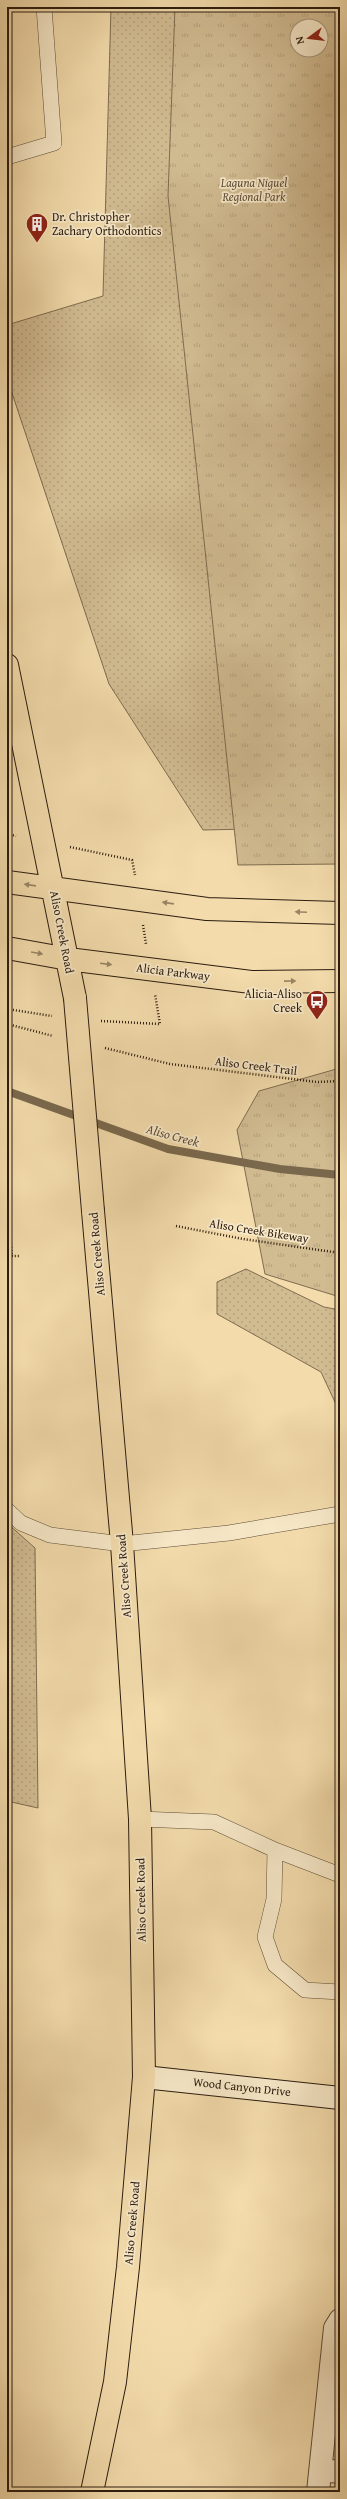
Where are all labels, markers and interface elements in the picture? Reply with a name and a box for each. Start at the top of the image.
north arrow [289,18,329,58]
text: N [290,34,308,46]
park label: Laguna Niguel Regional Park [220,174,287,205]
place label: Dr. Christopher Zachary Orthodontics [52,208,162,239]
building icon: Dr. Christopher Zachary Orthodontics [24,211,50,244]
one-way arrow [24,882,36,888]
street label: Aliso Creek Road [46,889,79,975]
one-way arrow [162,900,175,906]
one-way arrow [295,908,307,915]
one-way arrow [31,951,43,957]
street label: Alicia Parkway [135,959,211,984]
one-way arrow [100,961,112,967]
one-way arrow [284,978,297,984]
place label: Alicia-Aliso Creek [245,985,303,1016]
bus stop icon: Alicia-Aliso Creek [304,988,330,1021]
street label: Aliso Creek Trail [214,1052,299,1079]
water label: Aliso Creek [143,1119,202,1152]
street label: Aliso Creek Road [84,1211,109,1297]
street label: Aliso Creek Bikeway [208,1214,310,1247]
street label: Aliso Creek Road [112,1533,135,1618]
street label: Aliso Creek Road [131,1857,150,1942]
street label: Wood Canyon Drive [192,2073,292,2100]
street label: Aliso Creek Road [119,2180,144,2266]

